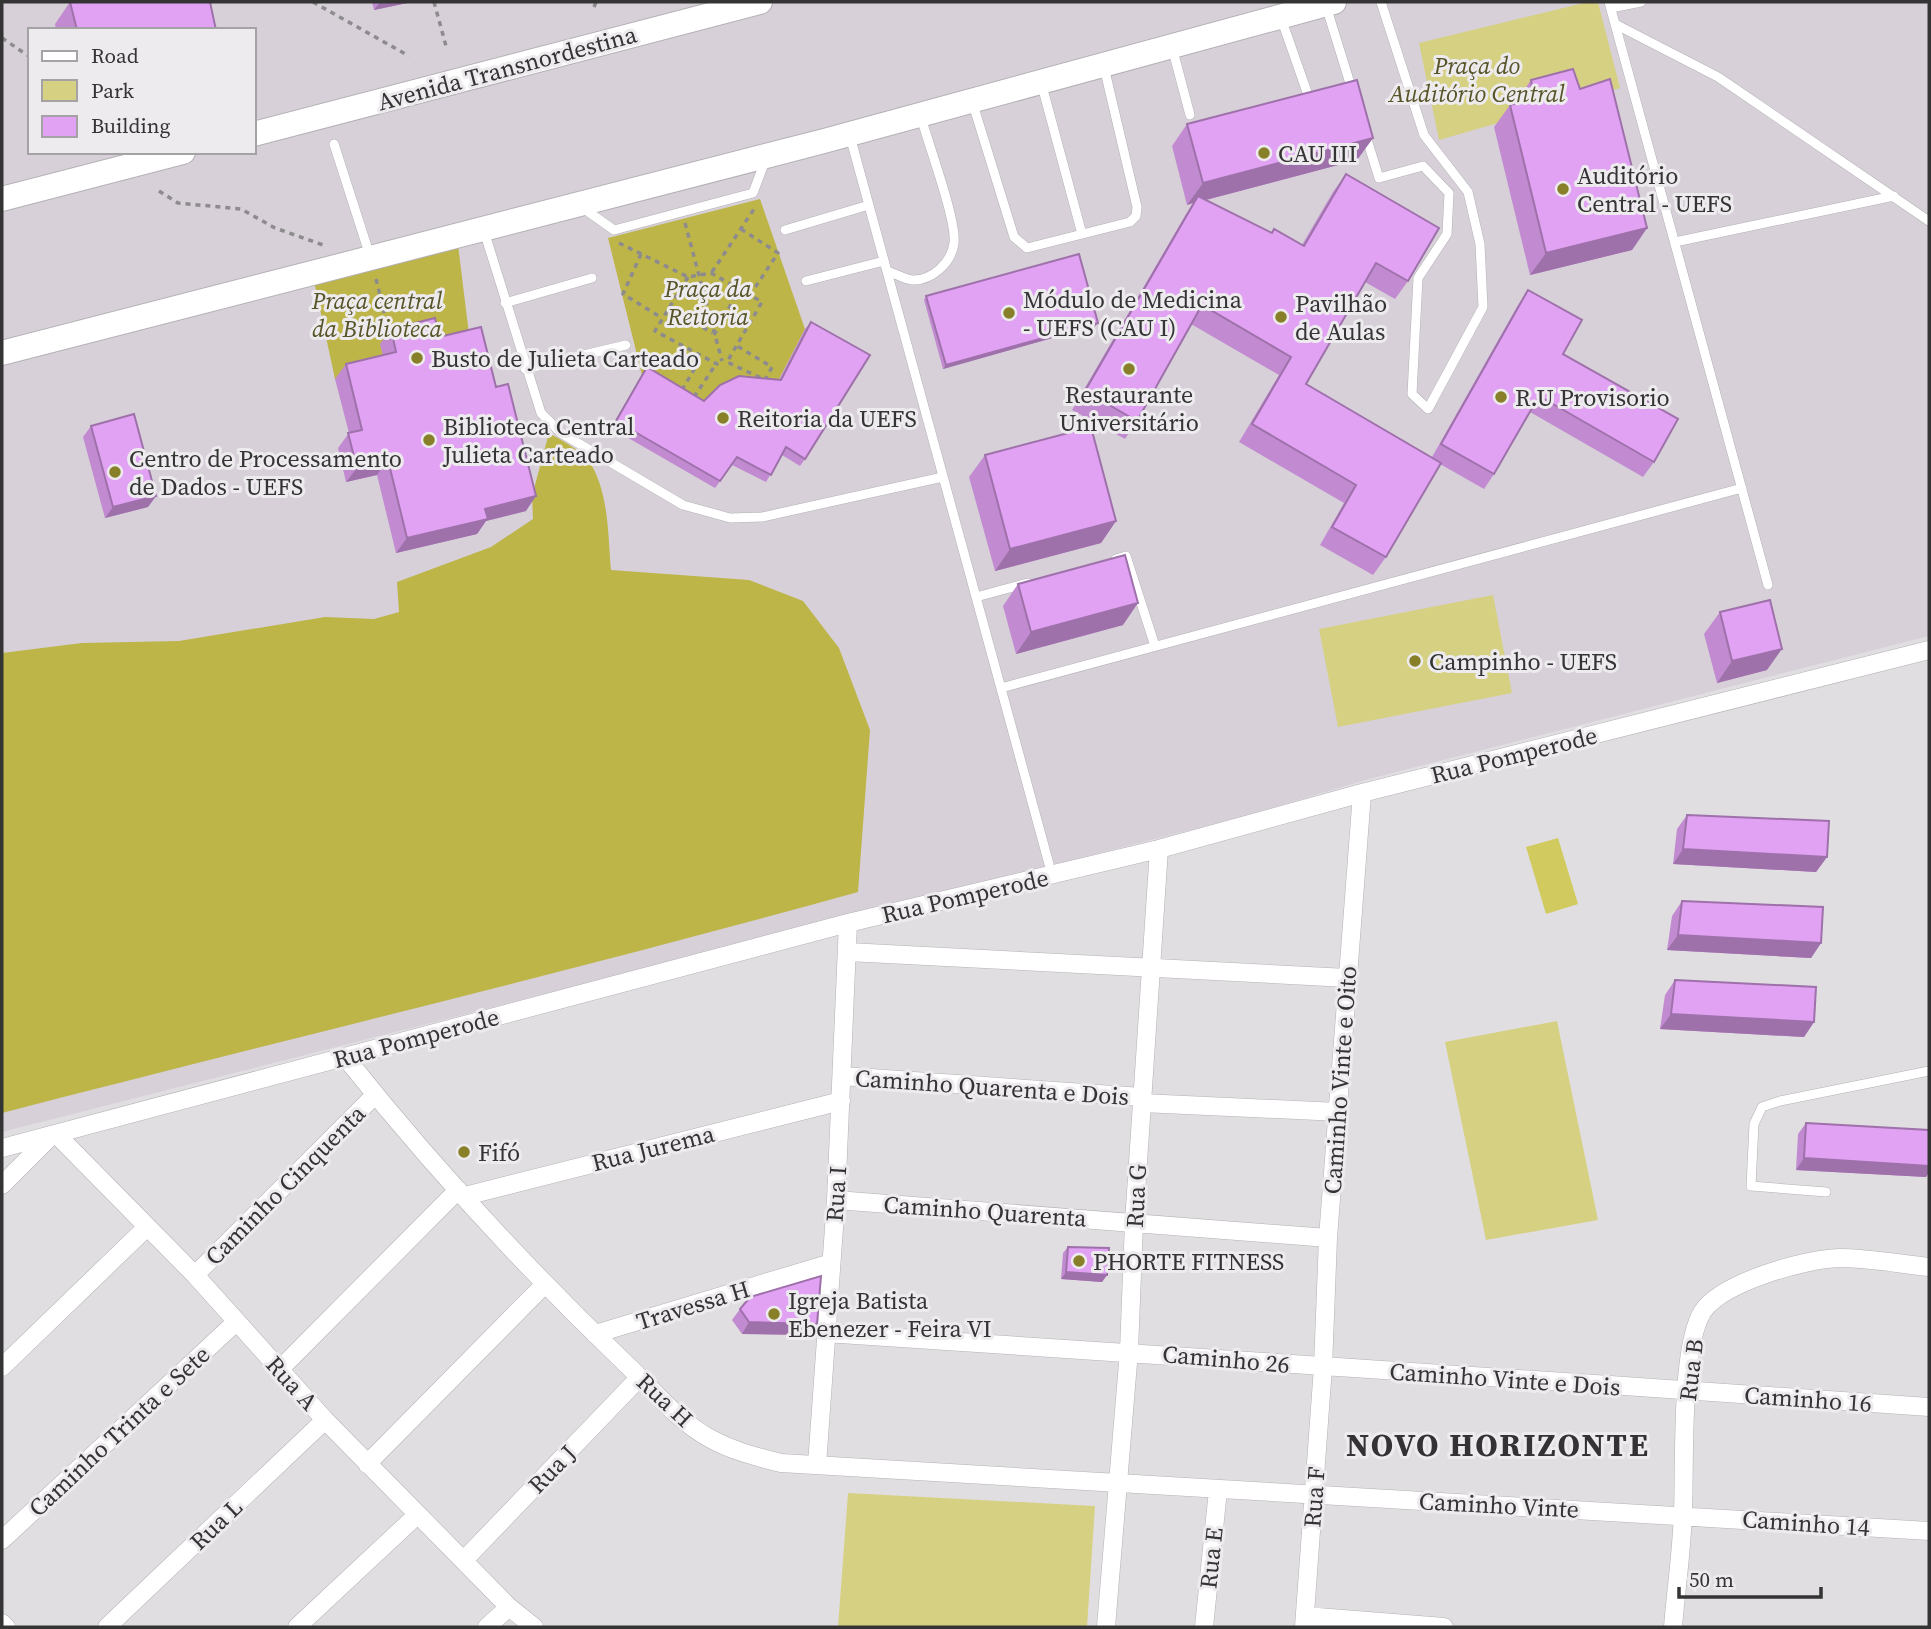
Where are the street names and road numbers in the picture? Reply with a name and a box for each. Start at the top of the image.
street label: Avenida Transnordestina [374,17,641,119]
street label: Rua Pomperode [1427,718,1601,792]
street label: Rua Pomperode [878,861,1052,931]
street label: Caminho Vinte e Oito [1316,965,1364,1195]
street label: Rua Pomperode [329,1000,503,1076]
street label: Caminho Quarenta e Dois [854,1061,1130,1113]
street label: Caminho Cinquenta [198,1097,373,1272]
street label: Rua Jurema [588,1117,719,1179]
street label: Rua G [1118,1163,1154,1229]
street label: Rua I [818,1165,854,1223]
street label: Caminho Quarenta [882,1187,1088,1235]
street label: Travessa H [632,1272,754,1338]
street label: Caminho 26 [1161,1337,1291,1381]
street label: Rua B [1671,1337,1711,1403]
street label: Caminho Trinta e Sete [21,1338,217,1524]
street label: Rua A [259,1349,325,1418]
street label: Caminho Vinte e Dois [1388,1354,1622,1404]
street label: Rua H [630,1365,700,1435]
street label: Caminho 16 [1743,1378,1873,1420]
street label: Rua J [521,1437,583,1501]
street label: Rua F [1295,1465,1333,1529]
street label: Caminho Vinte [1418,1484,1580,1526]
street label: Rua L [182,1491,250,1557]
street label: Caminho 14 [1741,1502,1871,1544]
street label: Rua E [1191,1526,1231,1590]

